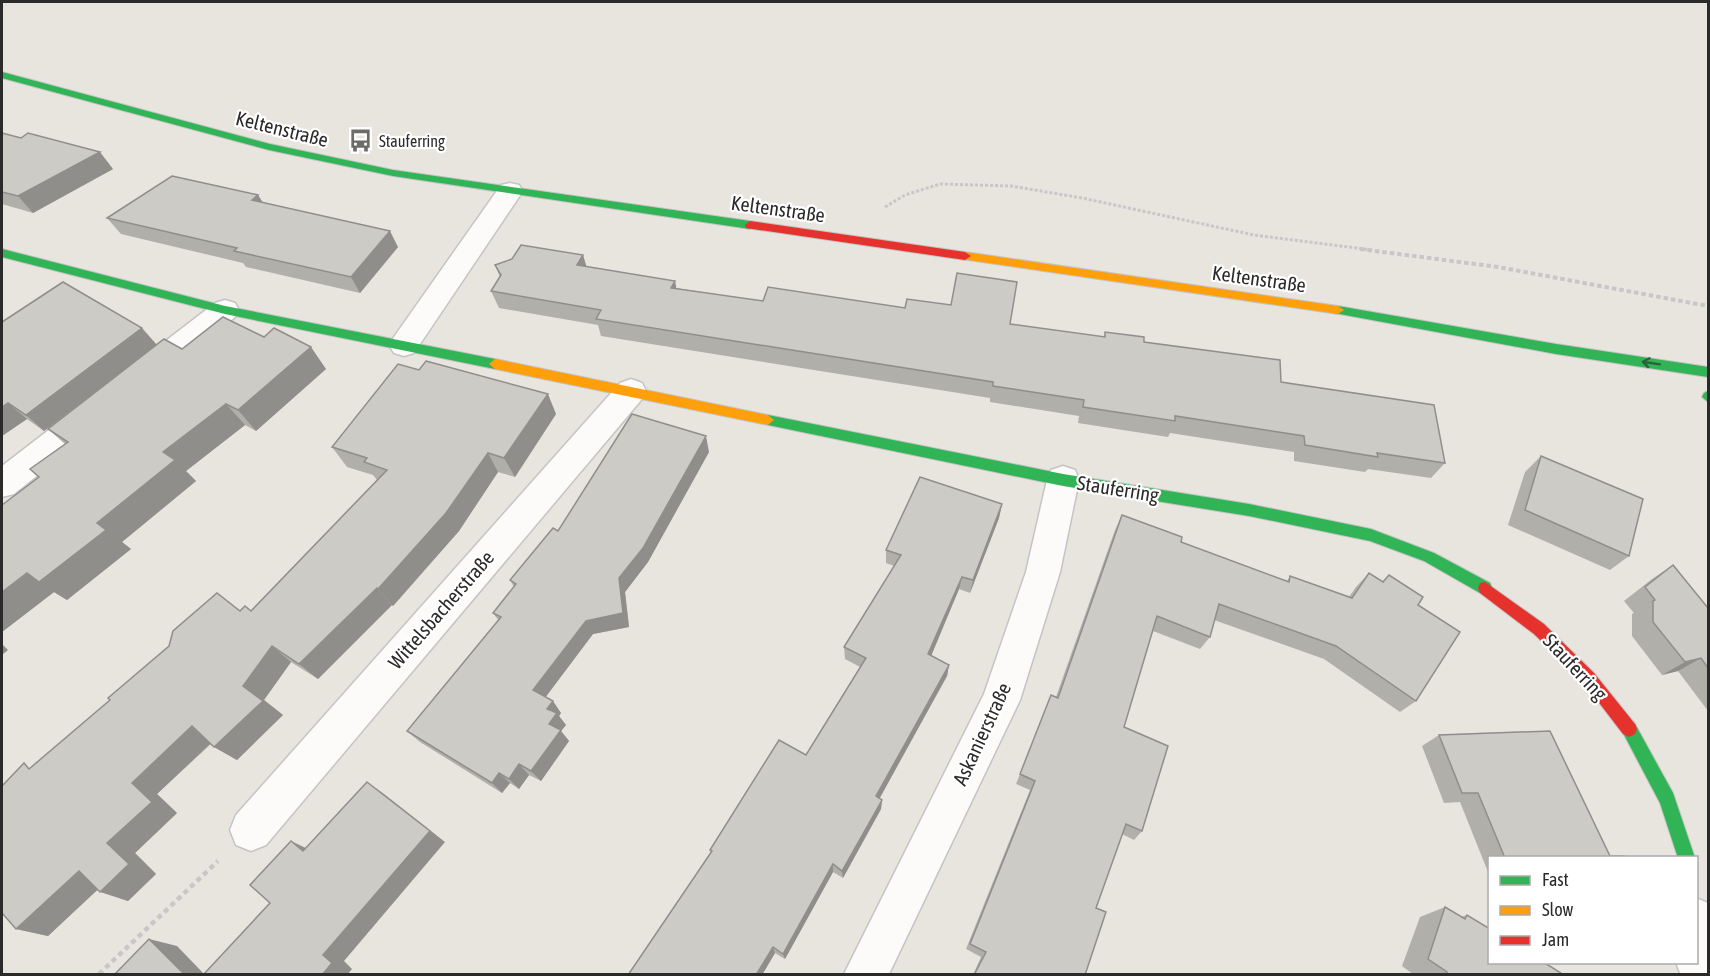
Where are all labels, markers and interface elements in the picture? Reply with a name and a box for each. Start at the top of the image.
street label: Keltenstraße [234,106,331,151]
bus stop icon: Stauferring [348,128,374,154]
place label: Stauferring [379,132,445,151]
street label: Keltenstraße [730,191,826,226]
street label: Keltenstraße [1211,261,1307,296]
one-way arrow [1641,358,1661,369]
street label: Stauferring [1076,471,1161,506]
street label: Wittelsbacherstraße [383,546,498,673]
street label: Stauferring [1539,629,1612,705]
street label: Askanierstraße [948,679,1015,789]
legend [1488,856,1698,964]
text: Fast [1542,869,1569,890]
text: Slow [1542,899,1573,920]
text: Jam [1542,929,1569,950]

